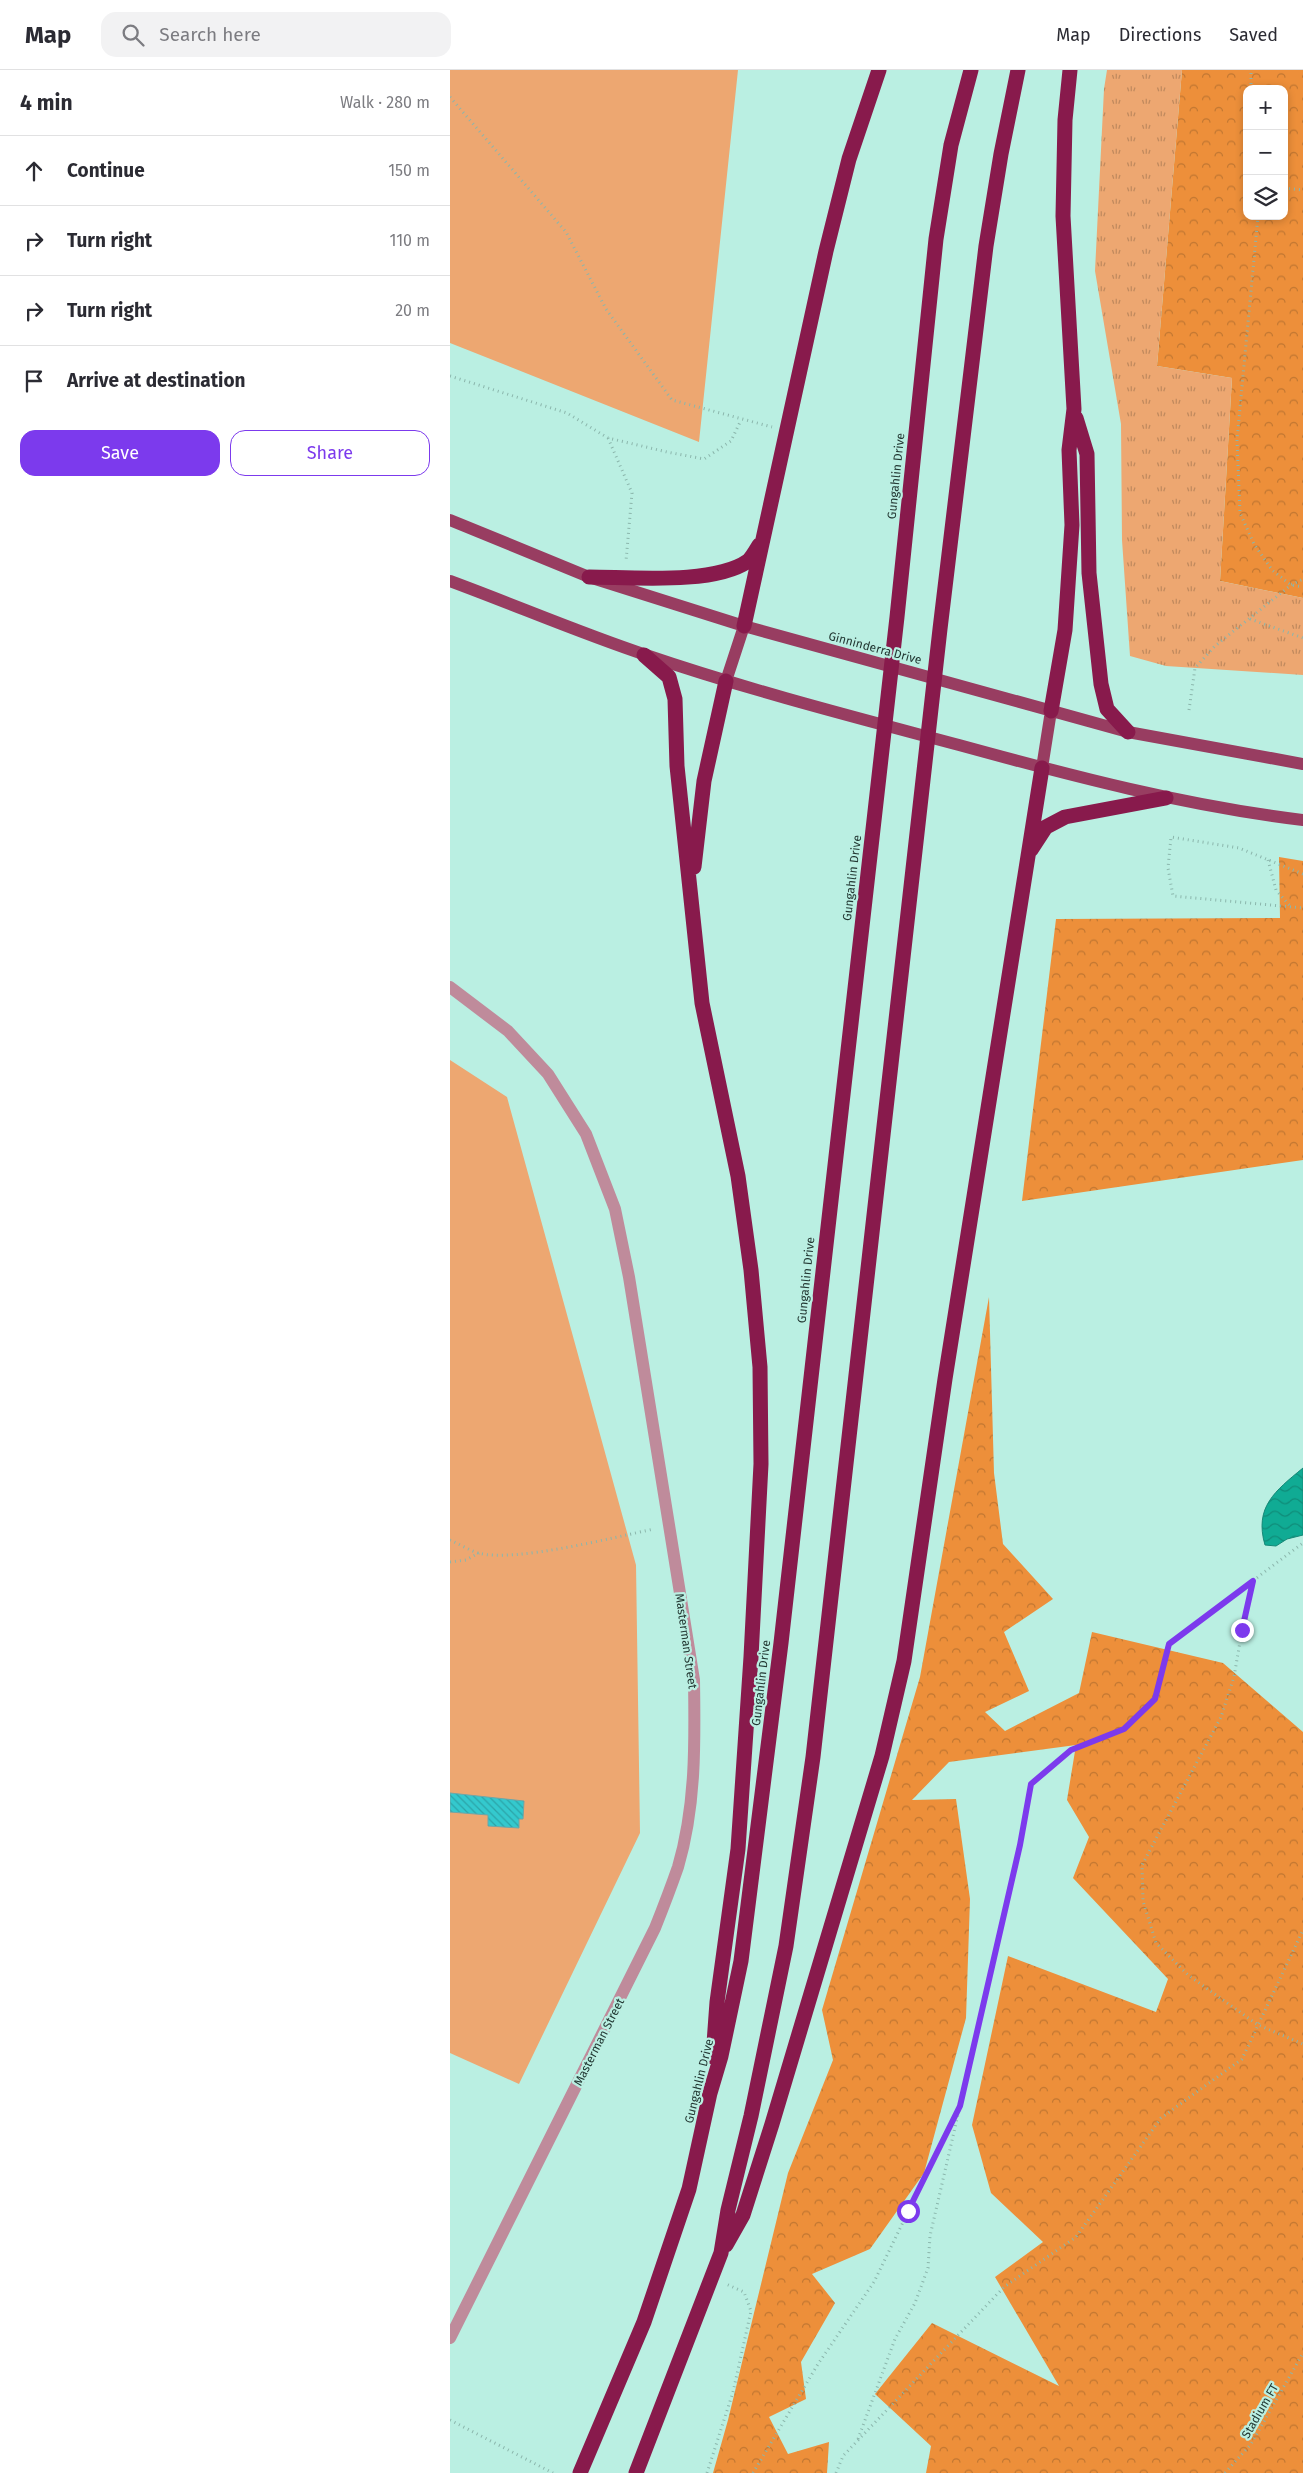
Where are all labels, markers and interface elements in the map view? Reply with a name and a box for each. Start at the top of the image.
search box [101,12,451,57]
text: Map [25,21,71,49]
icon: search [119,21,147,49]
text: Search here [159,23,261,46]
text: Map [1056,24,1091,46]
text: Directions [1119,24,1201,46]
text: Saved [1229,24,1278,46]
map controls [1243,85,1288,220]
button: + [1243,85,1288,130]
text: 4 min [20,90,73,116]
text: Walk · 280 m [340,93,430,112]
button: − [1243,130,1288,175]
icon: ahead [20,157,48,185]
text: Continue [67,159,145,182]
text: 150 m [388,161,430,180]
button: layers [1243,175,1288,220]
icon: right [20,227,48,255]
text: Turn right [67,229,152,252]
text: 110 m [389,231,430,250]
icon: right [20,297,48,325]
text: Turn right [67,299,152,322]
text: 20 m [395,301,430,320]
icon: arrive [20,367,48,395]
text: Arrive at destination [67,369,246,392]
button: Save [20,430,220,476]
button: Share [230,430,430,476]
street label: Gungahlin Drive [885,432,907,520]
street label: Ginninderra Drive [827,629,923,667]
street label: Gungahlin Drive [840,834,864,922]
street label: Gungahlin Drive [795,1236,817,1324]
street label: Masterman Street [672,1592,700,1690]
route end [1231,1619,1254,1642]
street label: Gungahlin Drive [749,1639,773,1727]
street label: Masterman Street [571,1995,627,2088]
street label: Gungahlin Drive [682,2037,716,2125]
route start [897,2200,920,2223]
street label: Stadium FT [1239,2381,1282,2441]

